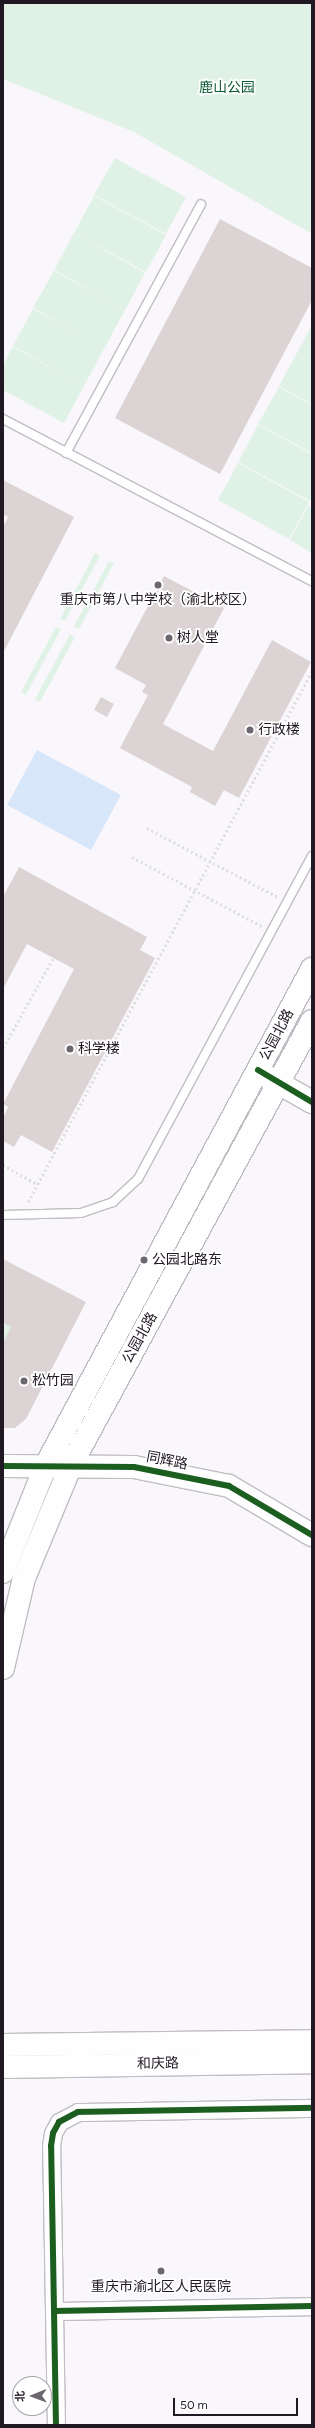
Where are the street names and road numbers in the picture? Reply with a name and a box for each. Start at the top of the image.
street label: 公园北路 [256,1006,298,1064]
street label: 公园北路 [119,1309,161,1367]
street label: 同辉路 [145,1449,189,1473]
street label: 和庆路 [137,2055,179,2073]

